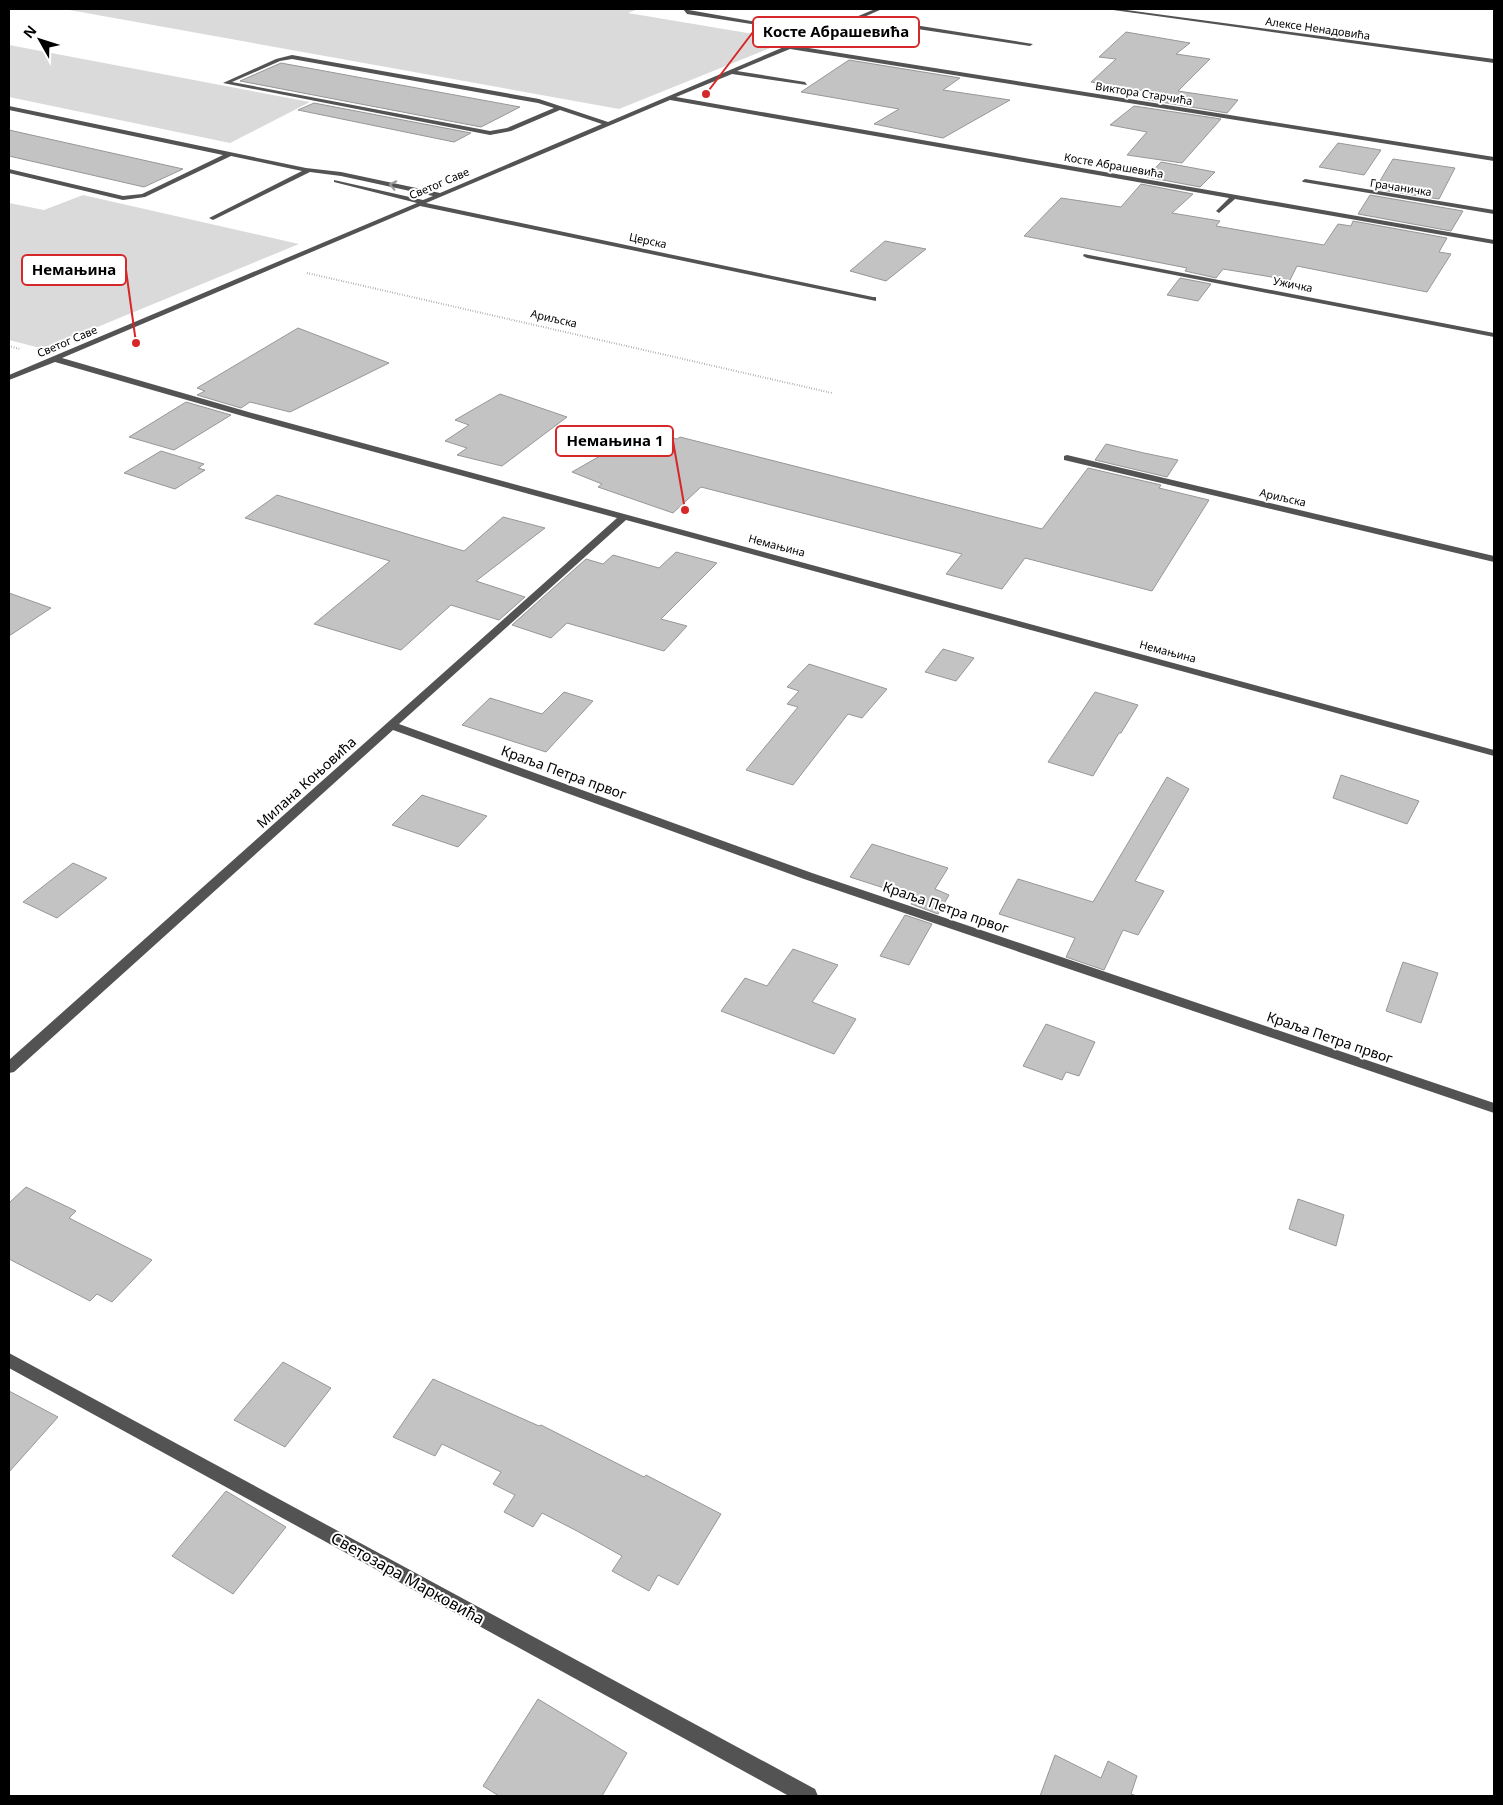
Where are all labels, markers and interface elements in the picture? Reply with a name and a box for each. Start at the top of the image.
street label: Алексе Ненадовића [1265,13,1371,43]
north arrow [15,15,65,65]
callout: Косте Абрашевића [753,17,919,47]
text: N [19,21,40,42]
text: Косте Абрашевића [763,21,909,41]
street label: Виктора Старчића [1094,78,1194,108]
street label: Косте Абрашевића [1063,149,1165,181]
street label: Светог Саве [407,164,471,202]
street label: Грачаничка [1369,175,1433,199]
one-way arrow [388,180,397,191]
street label: Церска [628,229,668,251]
callout: Немањина [22,255,126,285]
text: Немањина [32,259,116,279]
street label: Ужичка [1272,273,1314,295]
street label: Ариљска [529,305,579,331]
street label: Светог Саве [35,322,99,360]
callout: Немањина 1 [556,426,673,456]
text: Немањина 1 [566,430,664,450]
street label: Ариљска [1258,484,1308,510]
street label: Немањина [747,530,807,560]
street label: Немањина [1138,636,1198,666]
street label: Милана Коњовића [252,732,360,832]
street label: Краља Петра првог [499,740,629,804]
street label: Краља Петра првог [880,877,1012,937]
street label: Краља Петра првог [1264,1007,1396,1067]
street label: Светозара Марковића [327,1527,489,1629]

